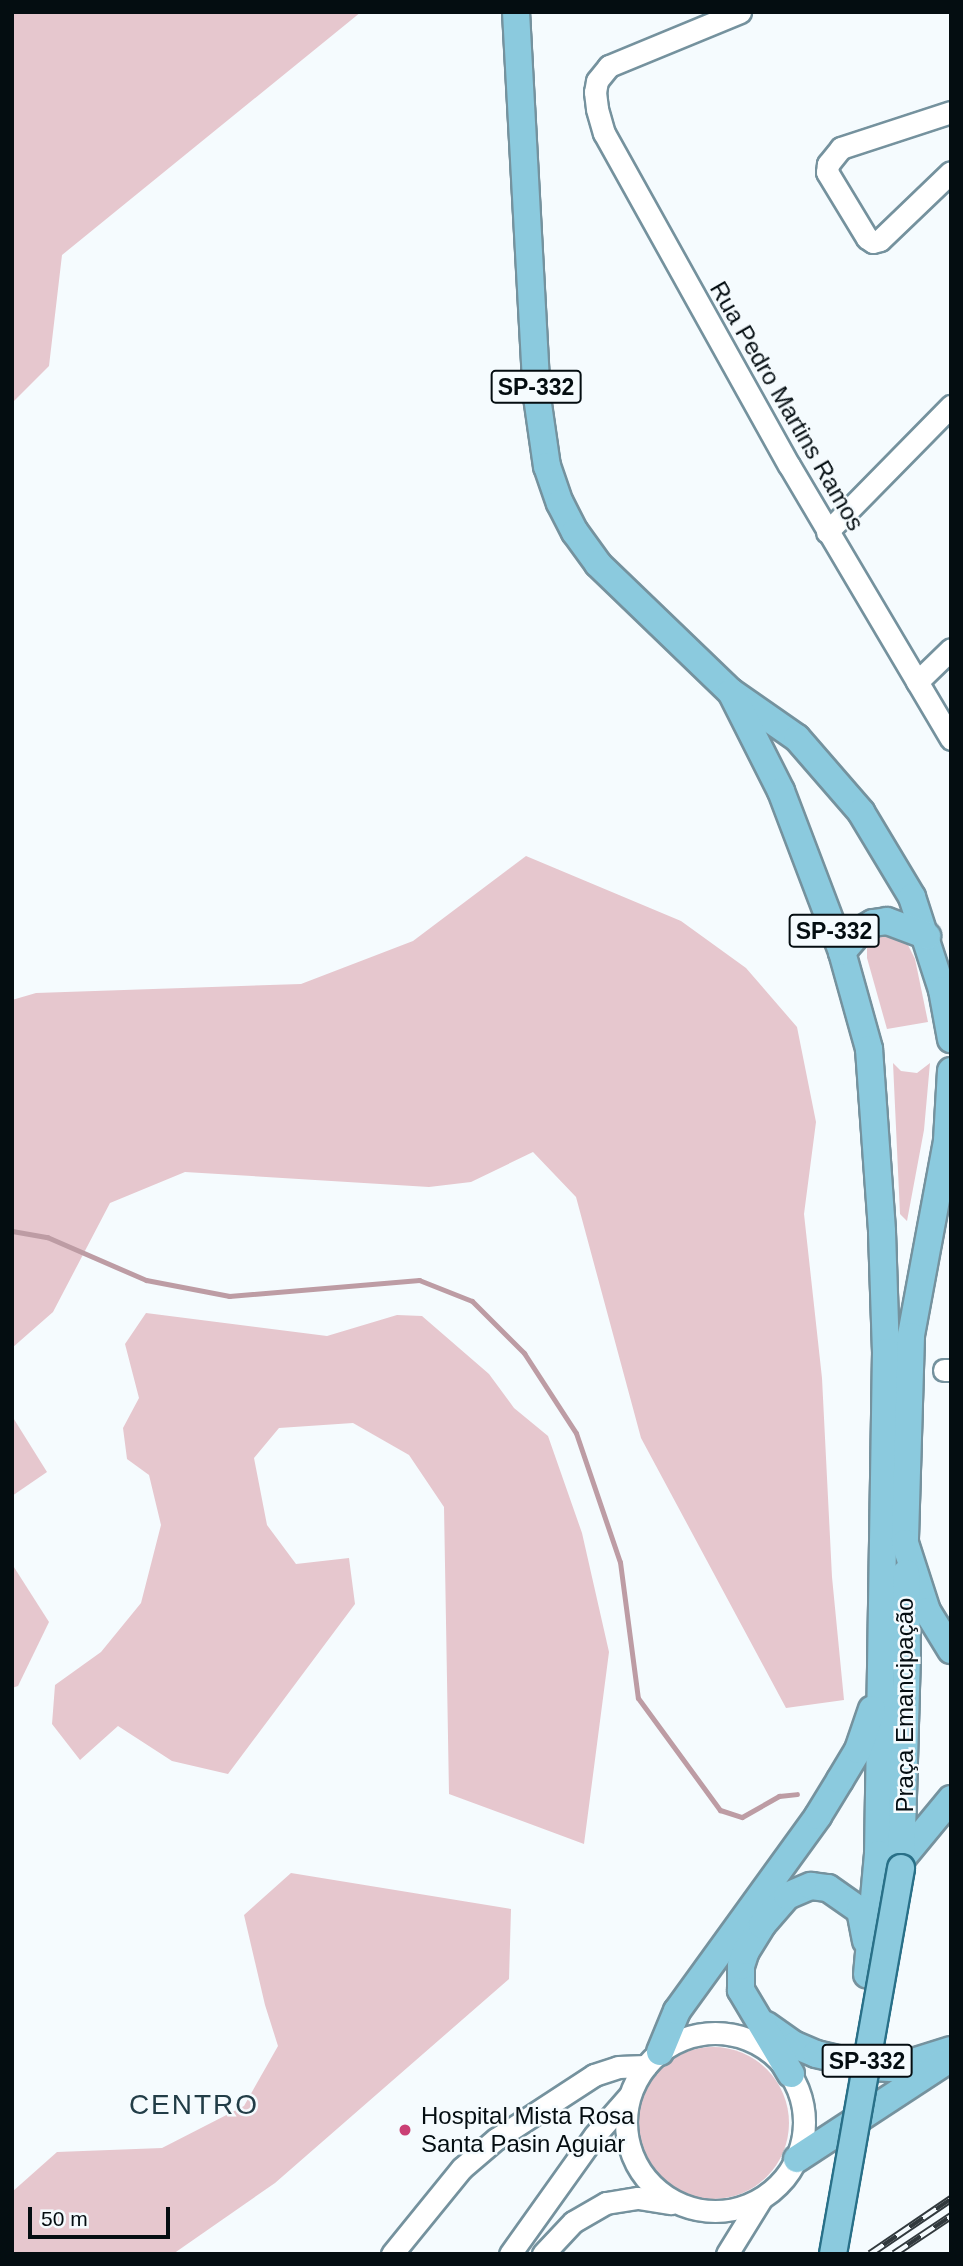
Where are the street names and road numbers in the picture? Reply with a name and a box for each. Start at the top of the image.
street label: Rua Pedro Martins Ramos [704,276,870,536]
road number: SP-332 [490,368,582,406]
road number: SP-332 [788,912,880,950]
street label: Praça Emancipação [891,1598,919,1812]
road number: SP-332 [822,2042,912,2080]

